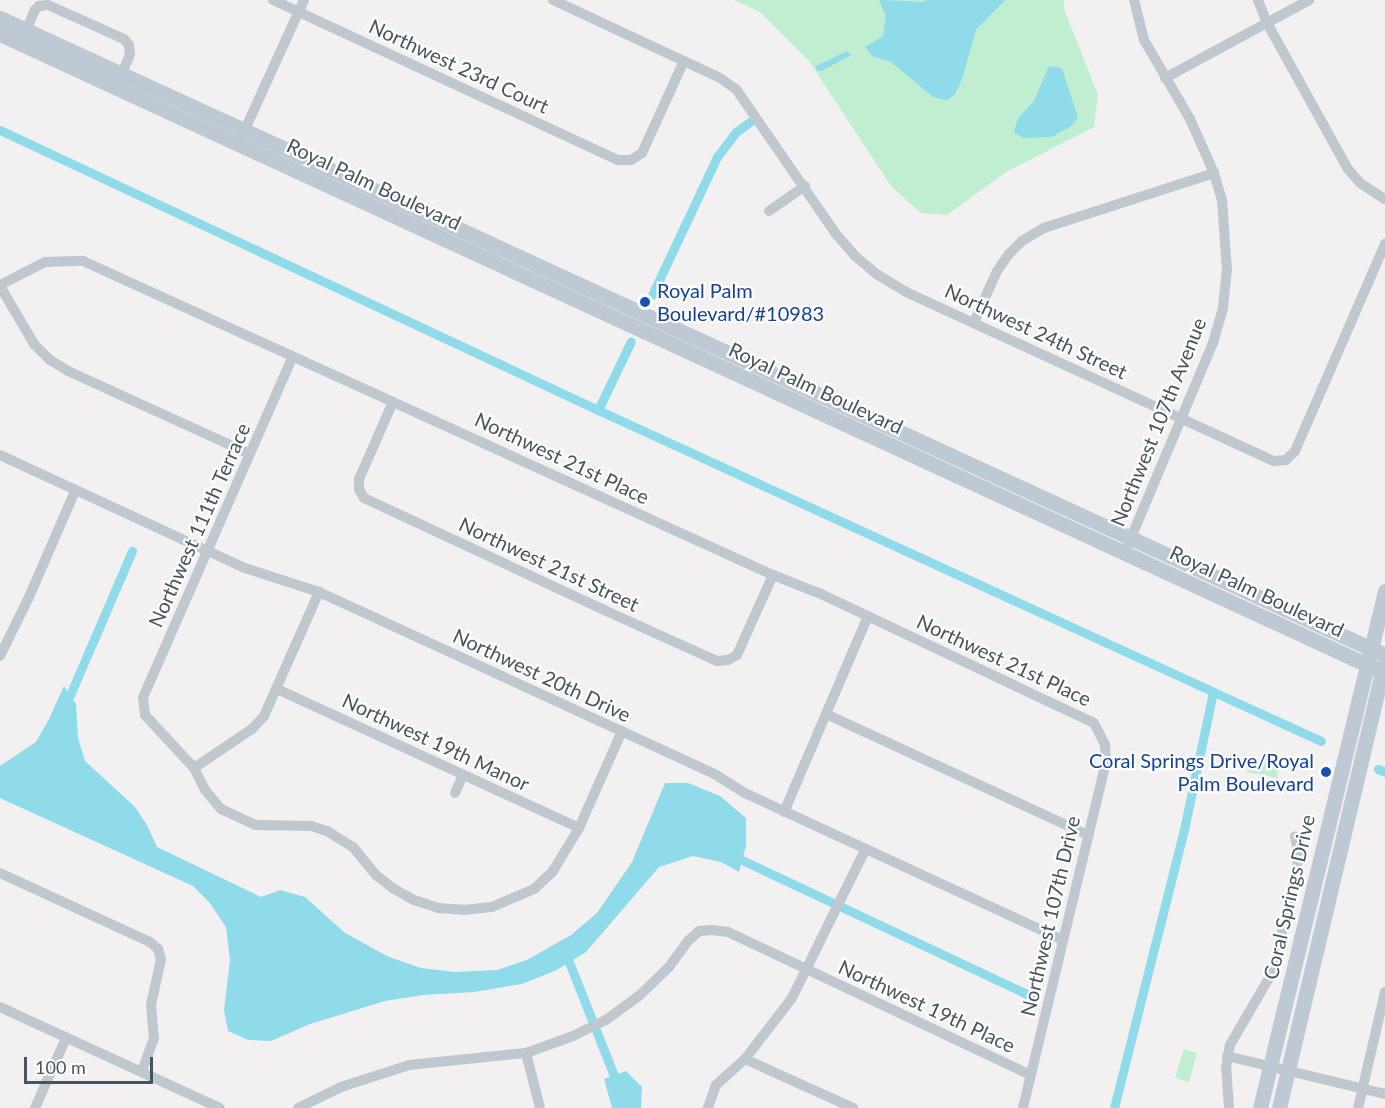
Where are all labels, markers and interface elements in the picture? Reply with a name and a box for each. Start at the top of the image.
street label: Northwest 23rd Court [365,14,553,118]
street label: Royal Palm Boulevard [283,133,465,235]
place label: Royal Palm Boulevard/#10983 [657,278,824,325]
street label: Northwest 24th Street [941,278,1131,384]
marker: Royal Palm Boulevard/#10983 [638,295,652,309]
street label: Northwest 107th Avenue [1105,314,1211,530]
street label: Royal Palm Boulevard [725,337,907,439]
street label: Northwest 21st Place [471,407,653,509]
street label: Northwest 111th Terrace [143,419,255,631]
street label: Northwest 21st Street [455,512,643,616]
street label: Royal Palm Boulevard [1166,540,1348,642]
street label: Northwest 21st Place [913,609,1095,711]
street label: Northwest 20th Drive [449,623,635,727]
street label: Northwest 19th Manor [339,688,533,796]
place label: Coral Springs Drive/Royal Palm Boulevard [1089,748,1314,795]
marker: Coral Springs Drive/Royal Palm Boulevard [1319,765,1333,779]
street label: Coral Springs Drive [1258,812,1320,982]
street label: Northwest 107th Drive [1015,813,1085,1019]
street label: Northwest 19th Place [835,955,1019,1057]
scale bar [27,1045,156,1083]
text: 100 m [35,1056,86,1078]

